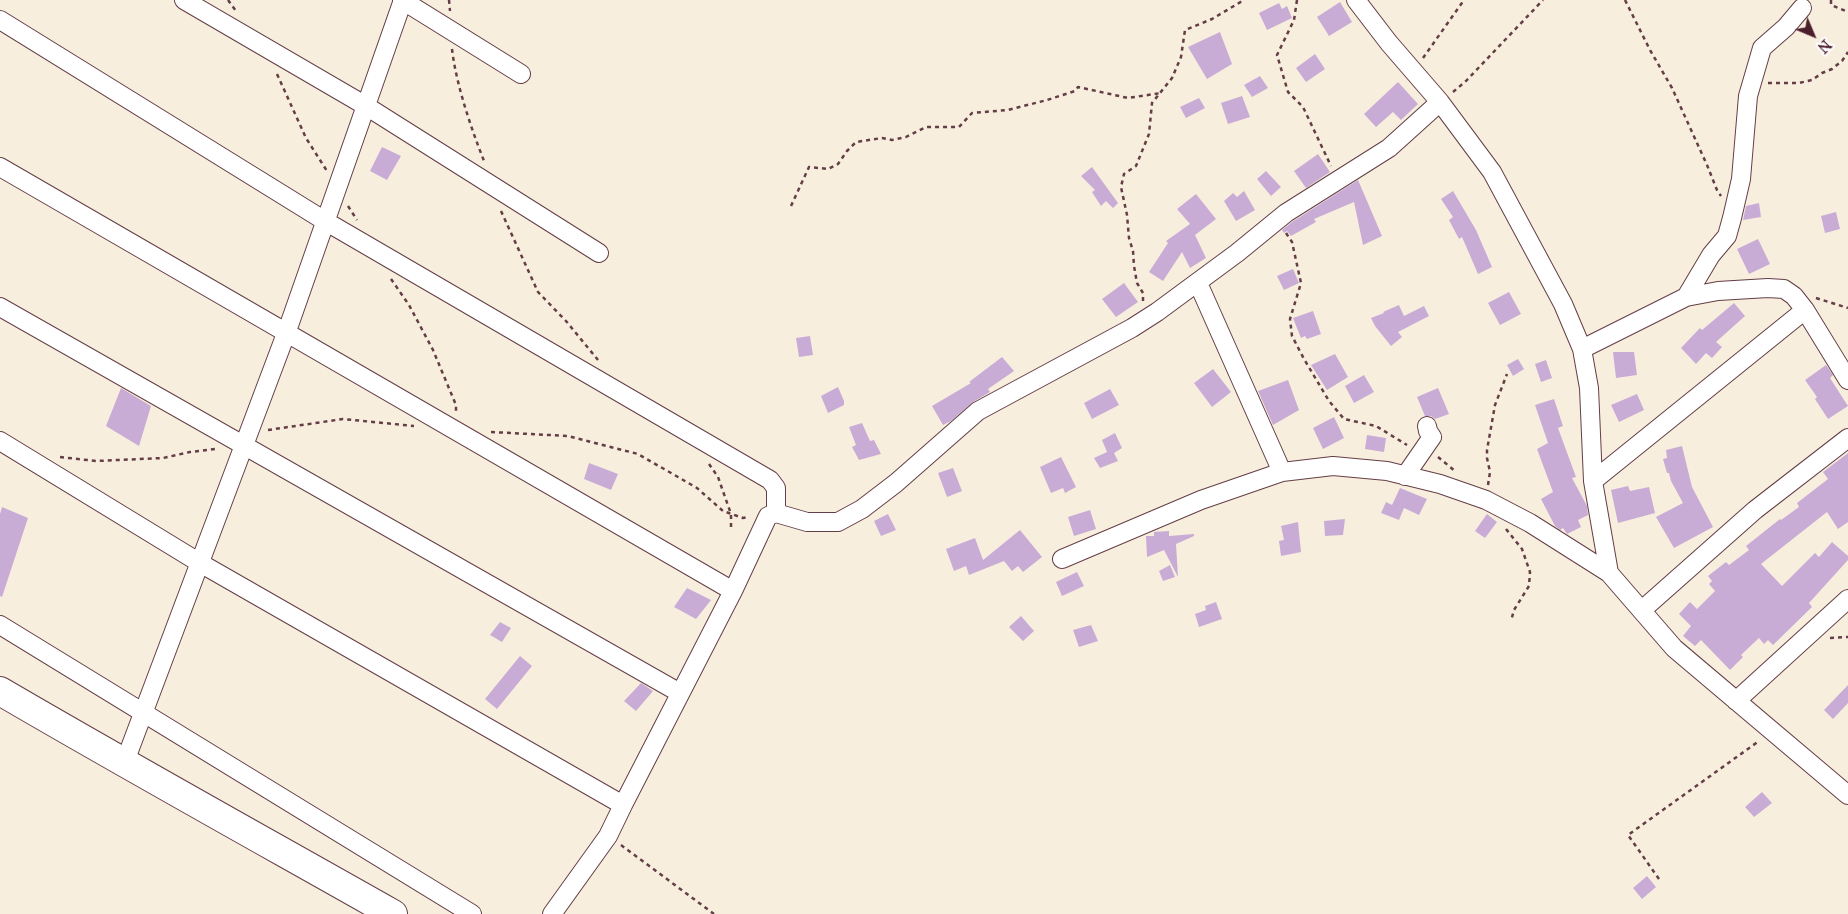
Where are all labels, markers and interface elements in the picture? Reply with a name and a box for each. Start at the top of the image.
north arrow [1788,10,1838,60]
text: N [1814,36,1834,56]

